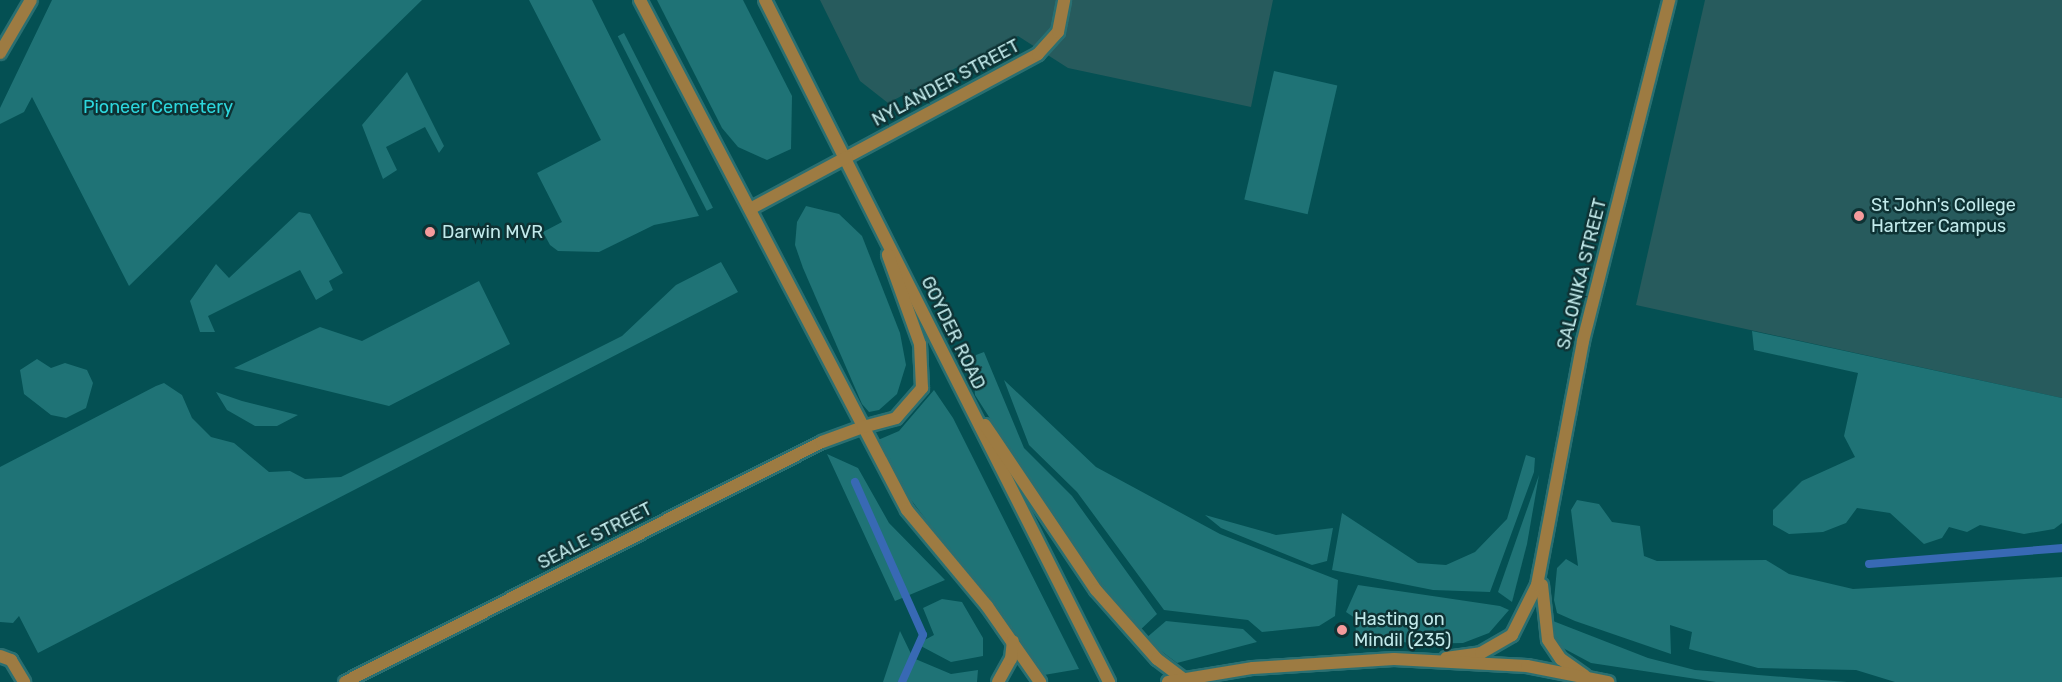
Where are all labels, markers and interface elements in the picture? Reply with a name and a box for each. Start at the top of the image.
street label: NYLANDER STREET [869,35,1023,131]
park label: Pioneer Cemetery [83,96,233,118]
place label: St John's College Hartzer Campus [1871,195,2016,238]
street label: SALONIKA STREET [1553,196,1611,352]
marker: St John's College Hartzer Campus [1852,209,1866,223]
place label: Darwin MVR [442,221,543,243]
marker: Darwin MVR [423,225,437,239]
street label: GOYDER ROAD [916,273,990,393]
street label: SEALE STREET [534,498,656,574]
place label: Hasting on Mindil (235) [1354,609,1451,652]
marker: Hasting on Mindil (235) [1335,623,1349,637]

